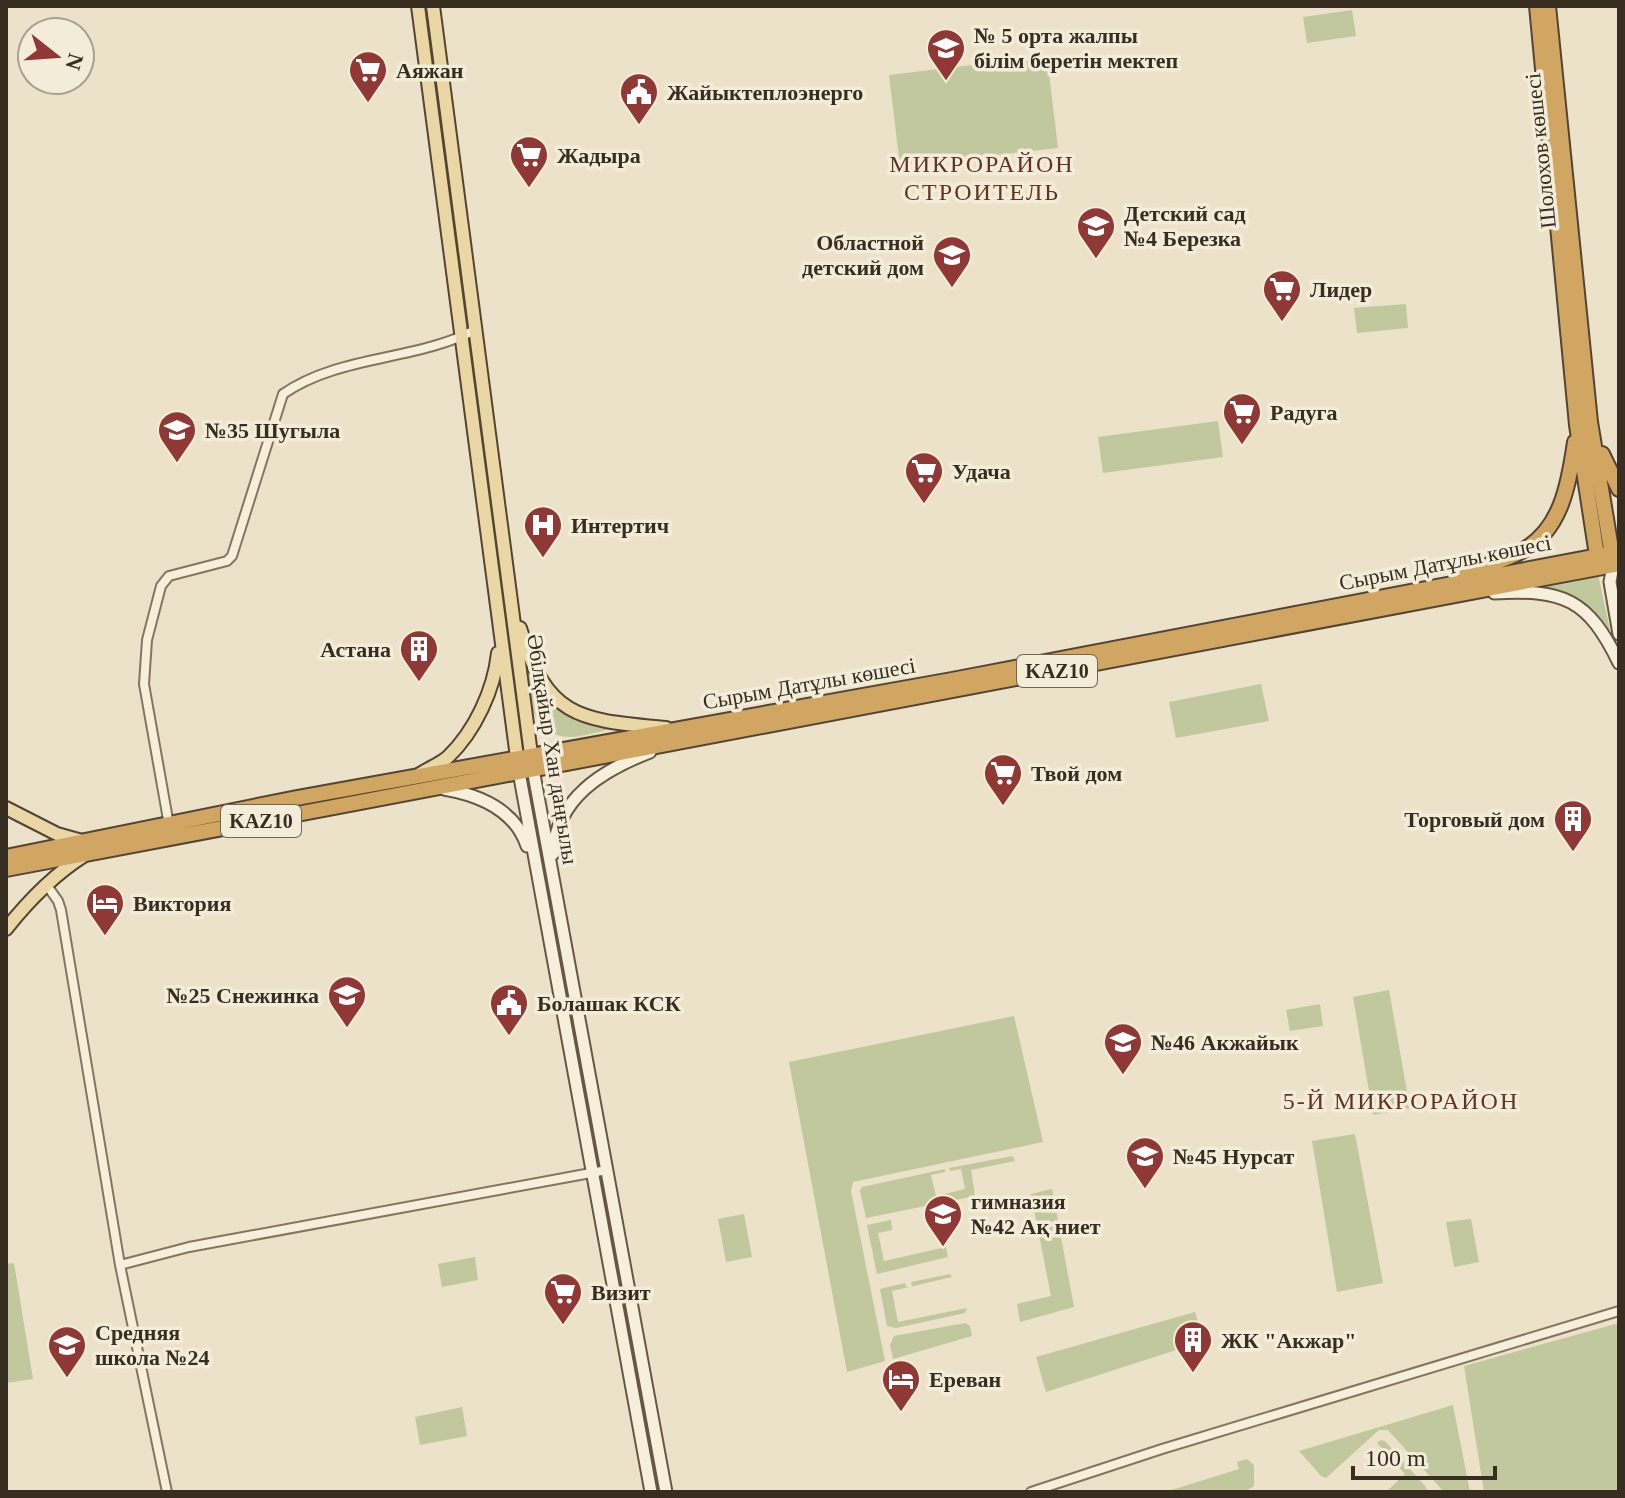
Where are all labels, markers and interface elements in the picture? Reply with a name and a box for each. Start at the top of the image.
north arrow [16,16,96,96]
place label: № 5 орта жалпы білім беретін мектеп [974,23,1179,73]
school or university icon: № 5 орта жалпы білім беретін мектеп [925,27,967,82]
supermarket icon: Аяжан [347,49,389,104]
text: N [60,50,89,73]
place label: Аяжан [396,58,464,83]
public building icon: Жайыктеплоэнерго [618,71,660,126]
street label: Шолохов көшесі [1520,72,1561,230]
place label: Жайыктеплоэнерго [667,80,863,105]
supermarket icon: Жадыра [508,134,550,189]
place label: Жадыра [557,143,641,168]
district label: МИКРОРАЙОН СТРОИТЕЛЬ [889,151,1075,205]
place label: Детский сад №4 Березка [1124,201,1246,251]
school or university icon: Детский сад №4 Березка [1075,205,1117,260]
place label: Областной детский дом [802,230,924,280]
school or university icon: Областной детский дом [931,234,973,289]
supermarket icon: Лидер [1261,268,1303,323]
place label: Лидер [1310,277,1372,302]
supermarket icon: Радуга [1221,391,1263,446]
place label: Радуга [1270,400,1338,425]
school or university icon: №35 Шугыла [156,409,198,464]
place label: №35 Шугыла [205,418,340,443]
supermarket icon: Удача [903,450,945,505]
place label: Удача [952,459,1011,484]
hospital icon: Интертич [522,504,564,559]
place label: Интертич [571,513,669,538]
street label: Сырым Датұлы көшесі [1337,530,1553,595]
building icon: Астана [398,628,440,683]
street label: Әбілқайыр Хан даңғылы [522,632,583,866]
place label: Астана [320,637,391,662]
street label: Сырым Датұлы көшесі [701,652,917,715]
road number: KAZ10 [1017,655,1097,687]
supermarket icon: Твой дом [982,752,1024,807]
place label: Твой дом [1031,761,1122,786]
building icon: Торговый дом [1552,798,1594,853]
road number: KAZ10 [221,805,301,837]
place label: Торговый дом [1404,807,1545,832]
hotel icon: Виктория [84,882,126,937]
place label: Виктория [133,891,231,916]
school or university icon: №25 Снежинка [326,974,368,1029]
public building icon: Болашак КСК [488,982,530,1037]
place label: №25 Снежинка [166,983,319,1008]
place label: Болашак КСК [537,991,681,1016]
school or university icon: №46 Акжайык [1102,1021,1144,1076]
place label: №46 Акжайык [1151,1030,1299,1055]
district label: 5-Й МИКРОРАЙОН [1283,1088,1519,1114]
school or university icon: №45 Нурсат [1124,1135,1166,1190]
place label: №45 Нурсат [1173,1144,1294,1169]
place label: гимназия №42 Ақ ниет [971,1189,1101,1239]
school or university icon: гимназия №42 Ақ ниет [922,1193,964,1248]
supermarket icon: Визит [542,1271,584,1326]
place label: Визит [591,1280,651,1305]
building icon: ЖК "Акжар" [1172,1319,1214,1374]
place label: Средняя школа №24 [95,1320,210,1370]
school or university icon: Средняя школа №24 [46,1324,88,1379]
place label: ЖК "Акжар" [1221,1328,1356,1353]
hotel icon: Ереван [880,1358,922,1413]
place label: Ереван [929,1367,1002,1392]
scale bar [1353,1430,1495,1480]
text: 100 m [1365,1445,1426,1471]

